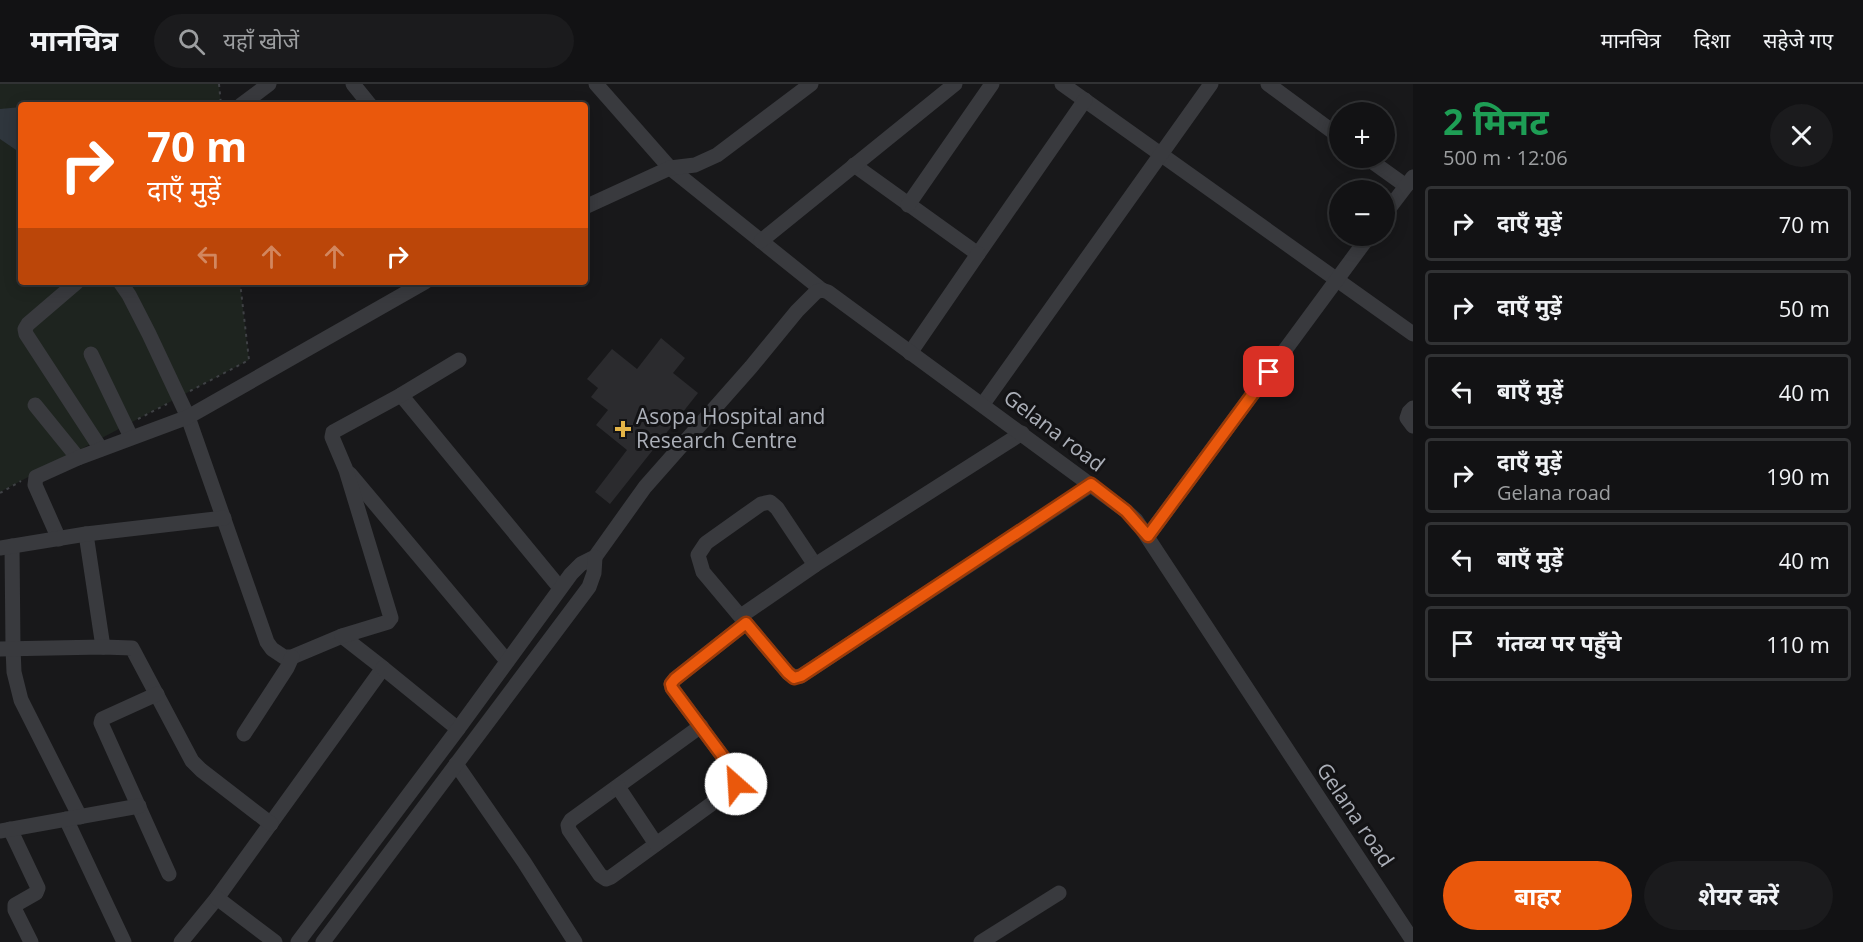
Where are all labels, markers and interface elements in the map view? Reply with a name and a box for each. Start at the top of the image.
search box [154,14,574,68]
text: मानचित्र [30,21,118,59]
icon: search [175,25,208,58]
text: यहाँ खोजें [223,25,299,55]
text: मानचित्र [1601,26,1661,54]
text: दिशा [1694,26,1730,54]
text: सहेजे गए [1763,26,1833,54]
text: 2 मिनट [1443,97,1549,146]
map controls [1329,102,1395,246]
button: + [1329,102,1395,168]
button: close [1770,104,1833,167]
text: 70 m [147,117,247,174]
icon: right [48,126,126,204]
text: 500 m · 12:06 [1443,144,1568,171]
text: दाएँ मुड़ें [147,171,221,208]
button: − [1329,180,1395,246]
icon: right [1446,207,1479,240]
text: दाएँ मुड़ें [1497,207,1562,237]
text: 70 m [1779,209,1830,239]
icon: left [192,240,225,273]
icon: ahead [255,240,288,273]
icon: ahead [318,240,351,273]
icon: right [381,240,414,273]
icon: right [1446,291,1479,324]
text: दाएँ मुड़ें [1497,291,1562,321]
text: 50 m [1779,293,1830,323]
pin [1243,346,1294,397]
icon: arrive [1252,355,1285,388]
icon: left [1446,375,1479,408]
text: बाएँ मुड़ें [1497,375,1563,405]
text: 40 m [1779,377,1830,407]
street label: Gelana road [998,383,1111,477]
place label: Asopa Hospital and Research Centre [636,402,825,454]
marker: Asopa Hospital and Research Centre [614,420,632,438]
text: दाएँ मुड़ें [1497,446,1562,476]
icon: right [1446,459,1479,492]
text: 190 m [1766,461,1830,491]
text: Gelana road [1497,479,1611,506]
icon: left [1446,543,1479,576]
text: बाएँ मुड़ें [1497,543,1563,573]
text: 40 m [1779,545,1830,575]
icon: arrive [1446,627,1479,660]
text: गंतव्य पर पहुँचे [1497,627,1622,657]
text: 110 m [1766,629,1830,659]
position arrow [704,752,768,816]
street label: Gelana road [1311,757,1401,872]
button: बाहर [1443,861,1632,930]
button: शेयर करें [1644,861,1833,930]

